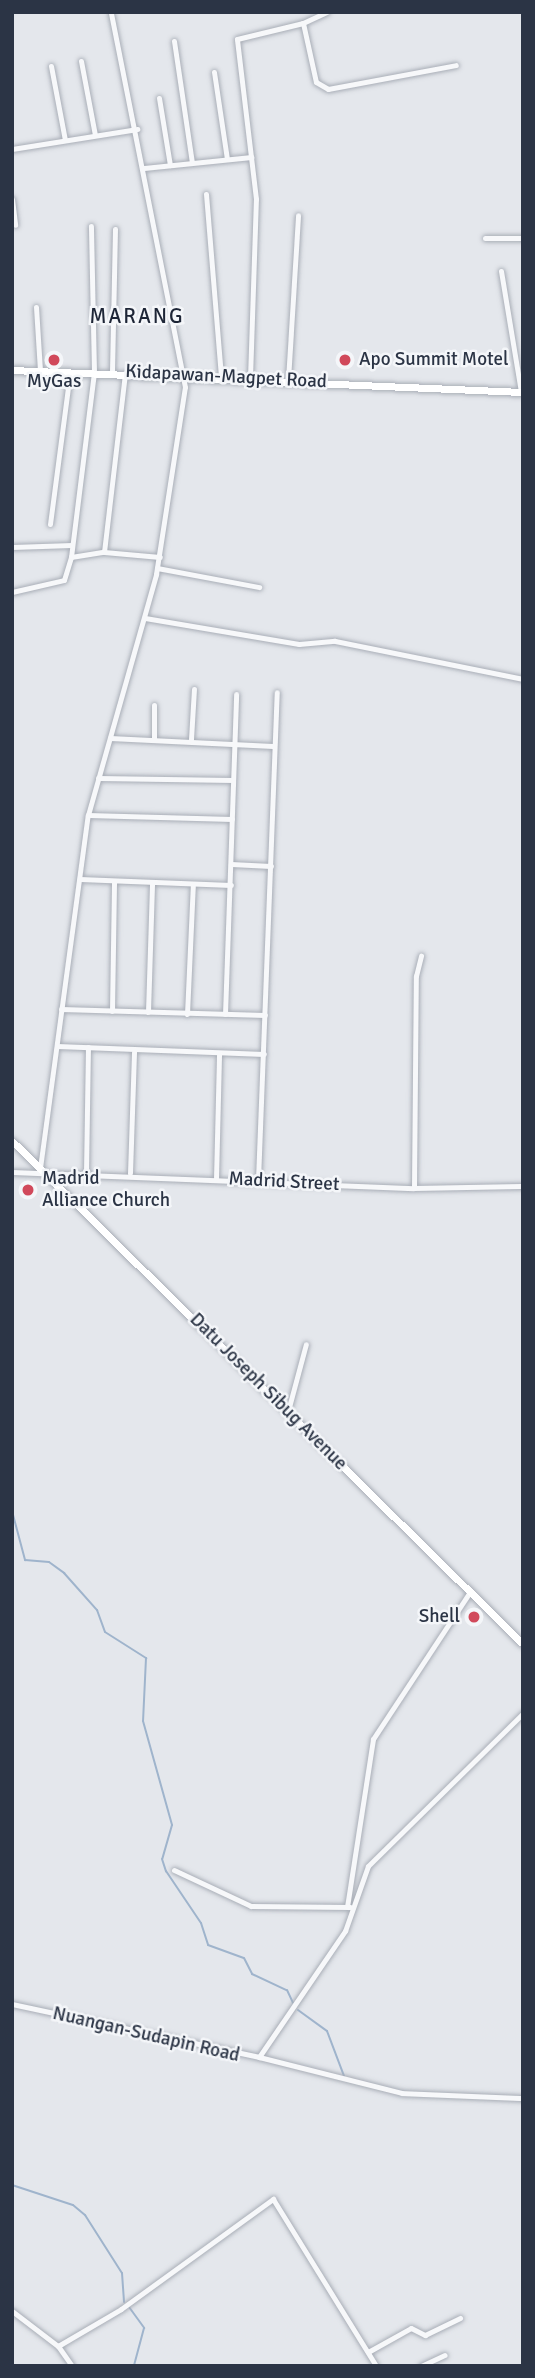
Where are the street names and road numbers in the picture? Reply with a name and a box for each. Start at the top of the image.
street label: Kidapawan-Magpet Road [125,360,327,394]
street label: Madrid Street [228,1168,340,1196]
street label: Datu Joseph Sibug Avenue [185,1309,351,1475]
street label: Nuangan-Sudapin Road [50,2002,242,2068]

